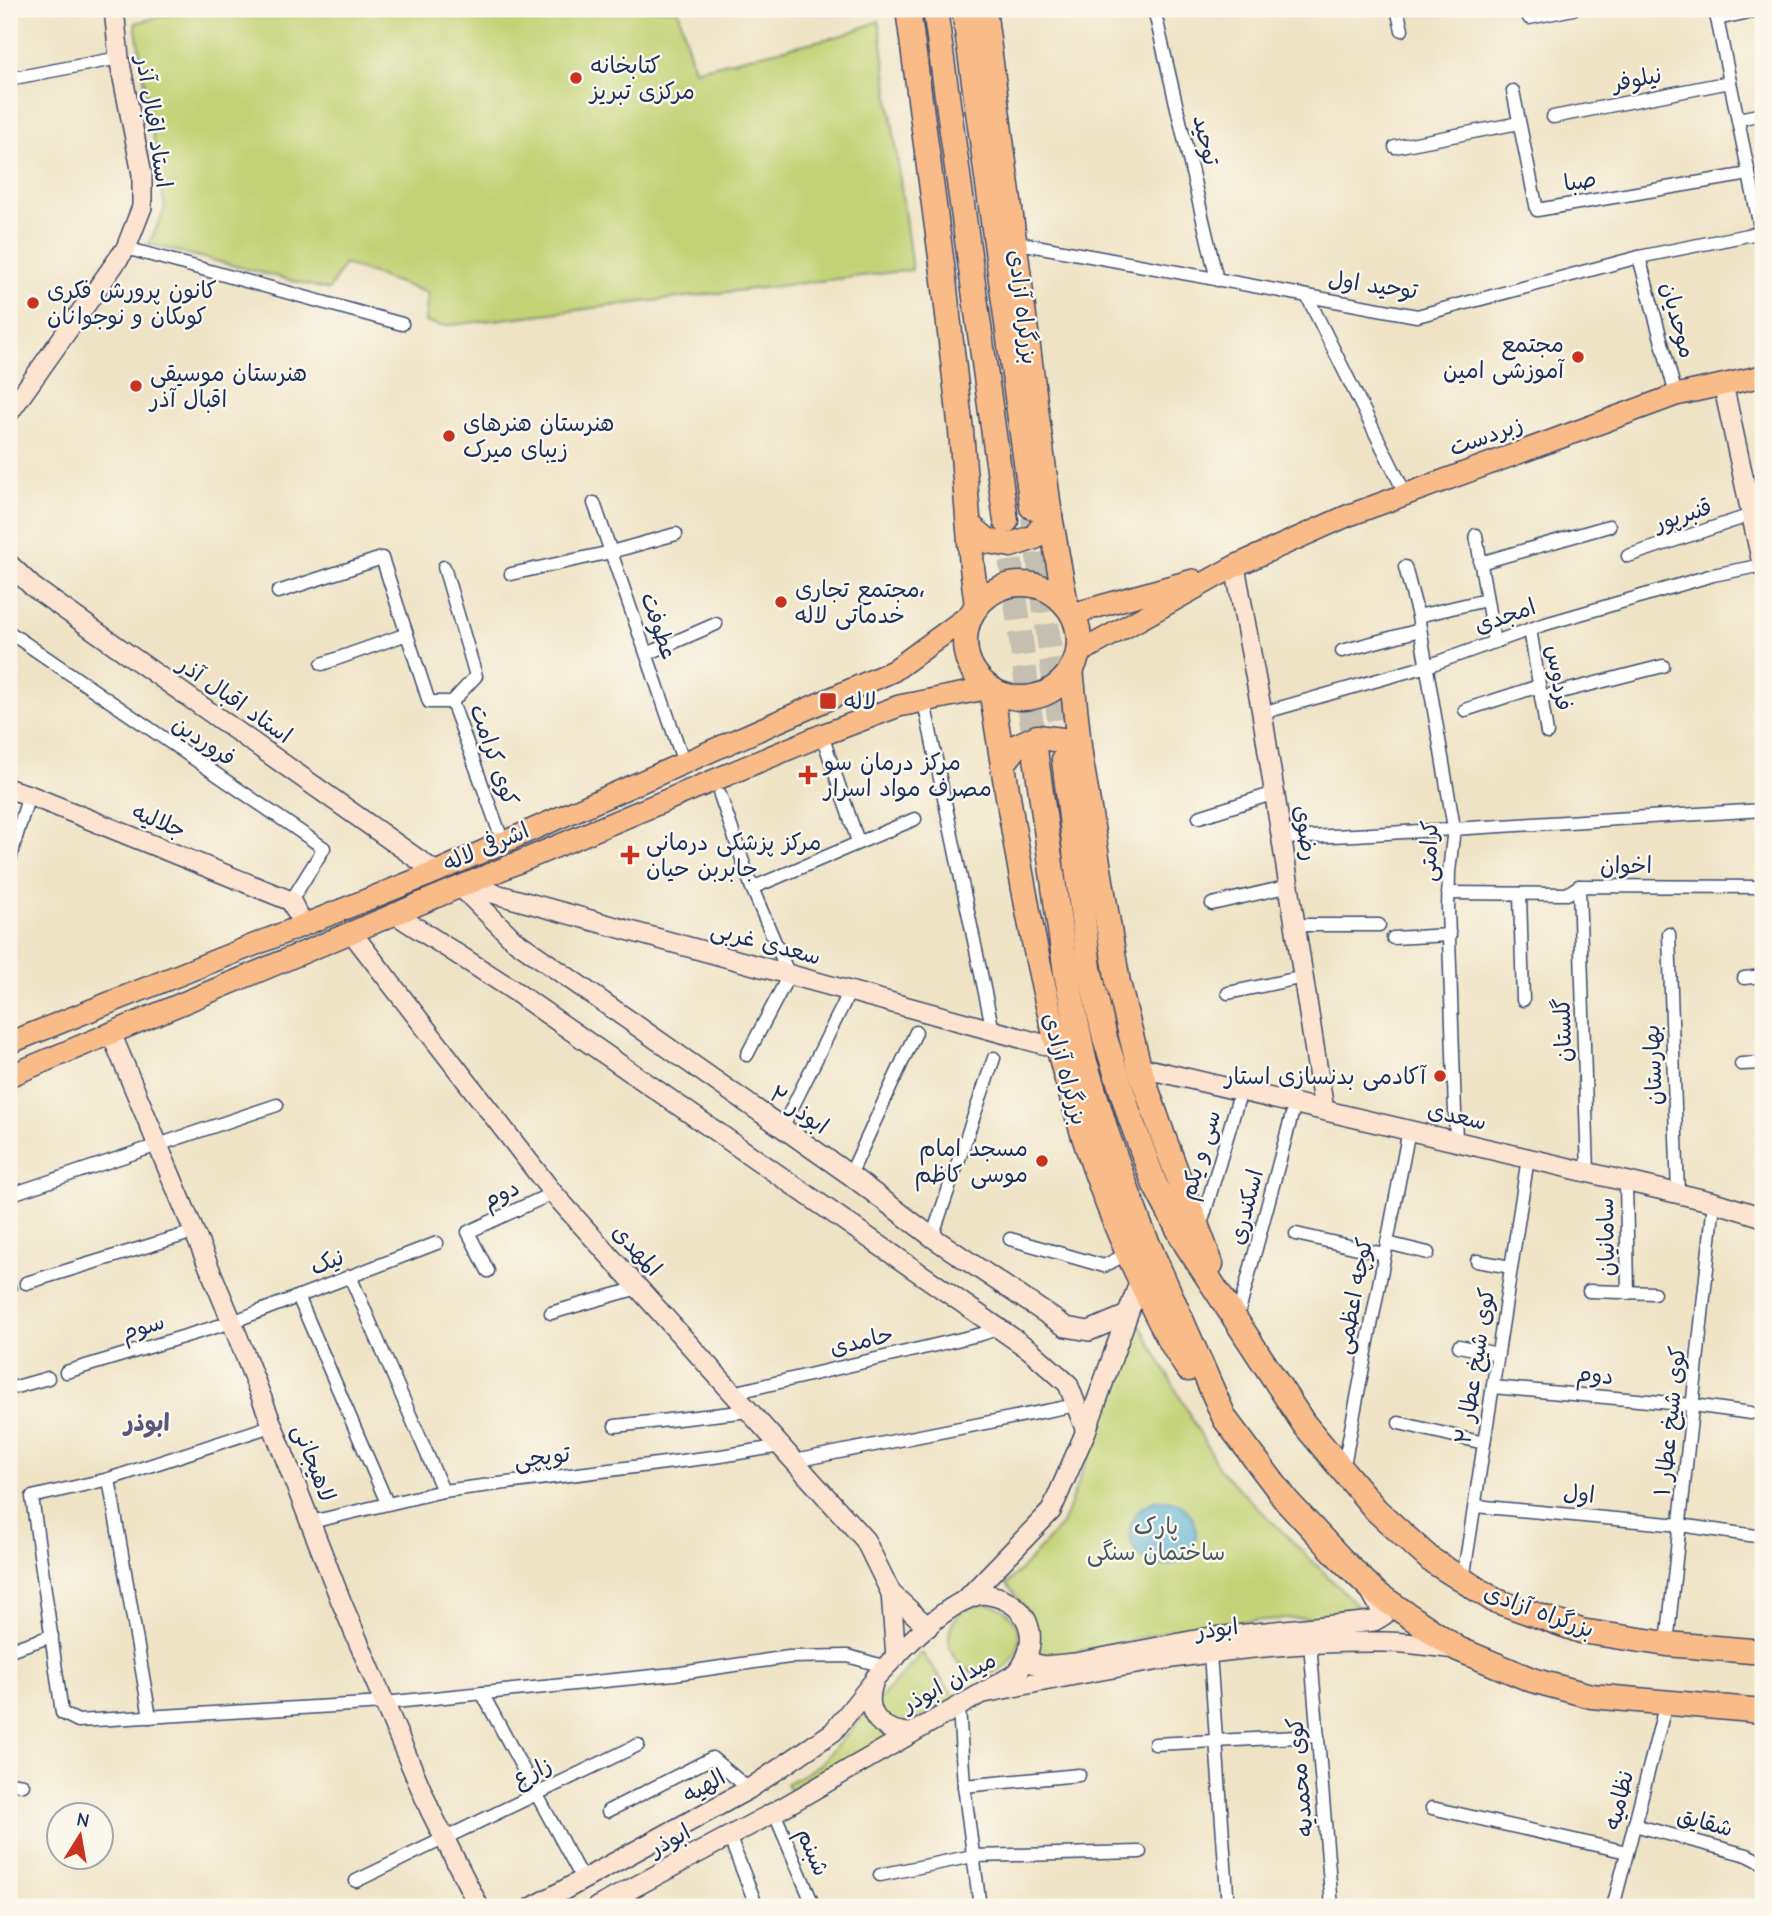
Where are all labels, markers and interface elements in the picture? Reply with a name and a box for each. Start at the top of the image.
street label: استاد اقبال آذر [130,52,178,190]
place label: کتابخانه مرکزى تبریز [588,52,695,105]
street label: نیلوفر [1608,61,1664,98]
marker: کتابخانه مرکزى تبریز [568,70,584,86]
street label: توحید [1187,112,1225,168]
street label: صبا [1562,165,1598,197]
street label: بزرگراه آزادی [1003,248,1043,366]
street label: توحید اول [1326,265,1420,305]
place label: کانون پرورش فکرى کوىکان و نوجوانان [47,277,217,330]
street label: موحدیان [1655,279,1701,361]
marker: کانون پرورش فکرى کوىکان و نوجوانان [25,295,41,311]
place label: مجتمع آموزشی امین [1443,331,1565,385]
marker: مجتمع آموزشی امین [1570,349,1586,365]
place label: هنرستان موسیقی اقبال آذر [148,360,307,413]
marker: هنرستان موسیقی اقبال آذر [128,378,144,394]
place label: هنرستان هنرهای زیبای میرک [463,410,614,463]
street label: زبردست [1445,410,1527,462]
marker: هنرستان هنرهای زیبای میرک [441,428,457,444]
street label: قنبرپور [1649,493,1716,539]
place label: مجتمع تجاری، خدماتی لاله [795,576,925,630]
street label: عطوفت [634,589,683,663]
street label: امجدی [1471,593,1539,639]
marker: مجتمع تجاری، خدماتی لاله [773,594,789,610]
street label: فردوس [1541,643,1577,713]
street label: استاد اقبال آذر [171,650,297,749]
place label: لاله [844,688,876,715]
marker: لاله [818,691,838,711]
street label: کوی کرامت [464,701,524,809]
street label: فروردین [167,710,241,772]
place label: مرکز درمان سو مصرف مواد اسرار [822,749,992,802]
marker: مرکز درمان سو مصرف مواد اسرار [798,765,818,785]
street label: جلالیه [128,798,190,844]
street label: رضوی [1288,803,1324,863]
street label: اشرفی لاله [438,815,533,877]
street label: کرامتی [1414,820,1445,882]
place label: مرکز پزشکی درمانی جابربن حیان [646,829,822,882]
marker: مرکز پزشکی درمانی جابربن حیان [620,845,640,865]
street label: اخوان [1600,852,1652,879]
street label: سعدی غربی [708,915,824,972]
street label: گلستان [1548,997,1578,1063]
street label: بزرگراه آزادی [1037,1010,1093,1128]
street label: بهارستان [1638,1024,1668,1106]
place label: آکادمی بدنسازی استار [1223,1063,1427,1091]
marker: آکادمی بدنسازی استار [1432,1068,1448,1084]
street label: ابوذر ۲ [764,1080,834,1140]
street label: سعدی [1425,1096,1489,1136]
street label: سی و یکم [1174,1107,1230,1204]
place label: مسجد امام موسی کاظم [914,1135,1028,1192]
marker: مسجد امام موسی کاظم [1034,1153,1050,1169]
street label: اسکندری [1223,1166,1269,1248]
street label: دوم [478,1174,525,1218]
street label: سامانیان [1592,1197,1620,1277]
street label: المهدی [607,1218,667,1282]
street label: کوچه اعظمی [1330,1235,1379,1357]
street label: نیک [306,1243,348,1281]
street label: کوی شیخ عطار ۲ [1449,1286,1503,1446]
street label: سوم [118,1308,169,1349]
street label: حامدی [827,1321,895,1361]
street label: کوی شیخ عطار ۱ [1649,1345,1693,1497]
street label: دوم [1575,1360,1615,1394]
district label: ابوذر [122,1409,170,1438]
street label: لاهیجانی [286,1420,341,1506]
street label: توپچی [512,1440,572,1475]
street label: اول [1562,1479,1596,1509]
park label: پارک ساختمان سنگی [1087,1513,1225,1567]
street label: بزرگراه آزادی [1480,1579,1598,1643]
street label: ابوذر [1192,1613,1240,1645]
street label: میدان ابوذر [896,1646,1001,1719]
street label: کوی محمدیه [1281,1716,1319,1838]
street label: زارع [508,1751,557,1795]
street label: الهیه [678,1763,730,1809]
street label: نظامیه [1599,1768,1639,1832]
north arrow [46,1800,116,1870]
street label: شقایق [1674,1802,1736,1842]
text: N [75,1808,91,1832]
street label: ابوذر [643,1818,695,1863]
street label: شبنم [787,1824,835,1881]

